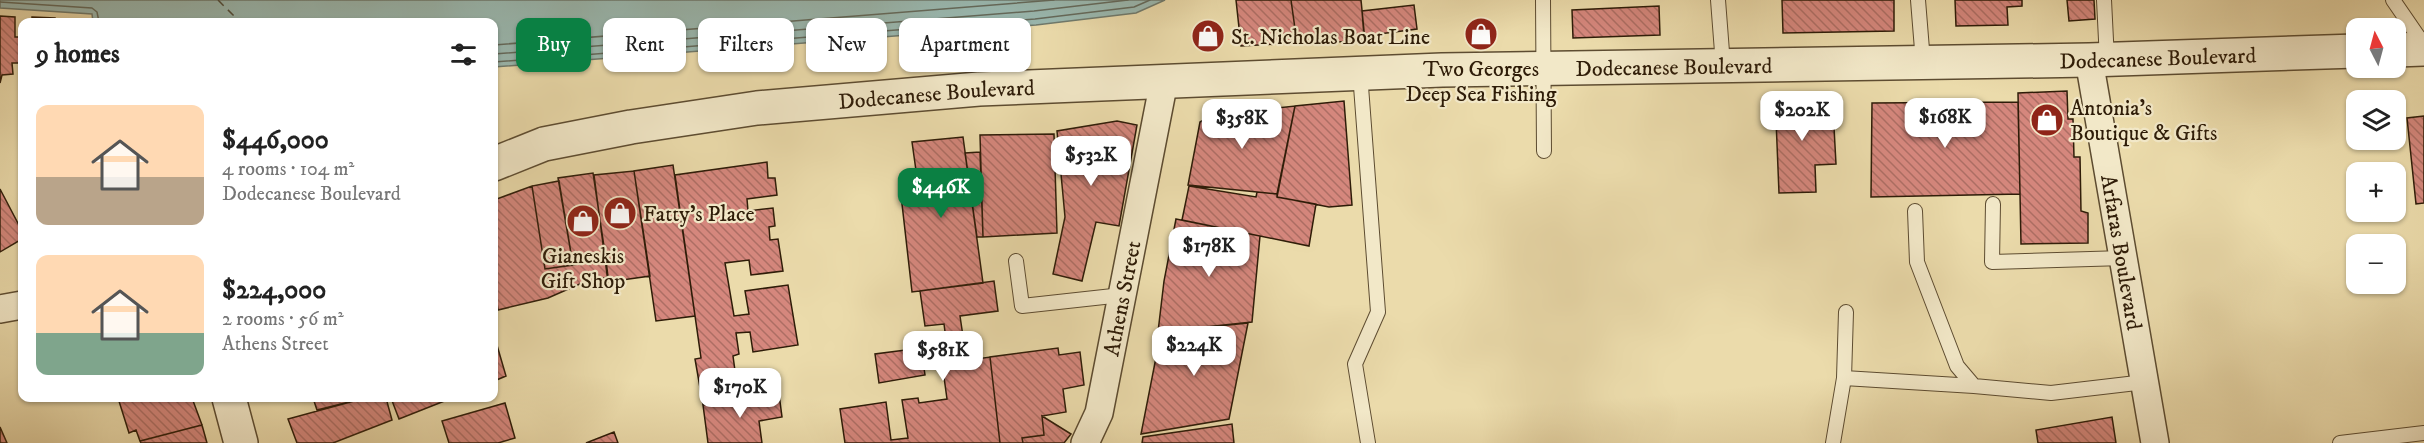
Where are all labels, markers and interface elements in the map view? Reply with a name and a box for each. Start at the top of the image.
shop icon: Two Georges Deep Sea Fishing [1463,16,1499,52]
chip: Buy [516,18,591,72]
chip: Rent [603,18,686,72]
chip: Filters [698,18,794,72]
chip: New [806,18,887,72]
chip: Apartment [899,18,1031,72]
shop icon: St. Nicholas Boat Line [1190,18,1226,54]
north arrow [2346,18,2406,78]
map controls [2346,18,2406,294]
place label: St. Nicholas Boat Line [1231,24,1430,51]
text: 9 homes [36,38,120,71]
icon: filters [447,38,480,71]
street label: Dodecanese Boulevard [2059,42,2257,75]
street label: Dodecanese Boulevard [1575,53,1773,83]
place label: Two Georges Deep Sea Fishing [1406,56,1557,108]
street label: Dodecanese Boulevard [837,75,1035,116]
button: layers [2346,90,2406,150]
pin: $202K [1760,91,1844,142]
place label: Antonia's Boutique & Gifts [2070,95,2217,147]
text: $202K [1774,98,1830,123]
pin: $168K [1903,98,1987,149]
pin: $358K [1200,99,1284,150]
shop icon: Antonia's Boutique & Gifts [2029,102,2065,138]
text: $168K [1919,105,1971,130]
text: $358K [1216,106,1268,131]
text: $446,000 [222,124,329,157]
icon: home [84,129,156,201]
pin: $532K [1049,136,1133,187]
text: $532K [1065,143,1117,168]
text: 4 rooms · 104 m² [222,157,354,182]
button: + [2346,162,2406,222]
pin: $446K [899,168,983,219]
street label: Arfaras Boulevard [2094,173,2147,332]
text: $446K [912,175,970,200]
text: Dodecanese Boulevard [222,182,401,207]
shop icon: Fatty's Place [602,195,638,231]
place label: Fatty's Place [643,201,755,228]
shop icon: Gianeskis Gift Shop [565,203,601,239]
pin: $178K [1167,227,1251,278]
text: $178K [1183,234,1235,259]
button: − [2346,234,2406,294]
street label: Athens Street [1098,238,1147,359]
place label: Gianeskis Gift Shop [541,243,625,295]
text: $224,000 [222,274,326,307]
icon: home [84,279,156,351]
text: 2 rooms · 56 m² [222,307,344,332]
pin: $224K [1152,326,1236,377]
pin: $581K [901,331,985,382]
text: Athens Street [222,332,329,357]
text: $224K [1166,333,1222,358]
text: $581K [917,338,969,363]
pin: $170K [698,368,782,419]
text: $170K [713,375,767,400]

